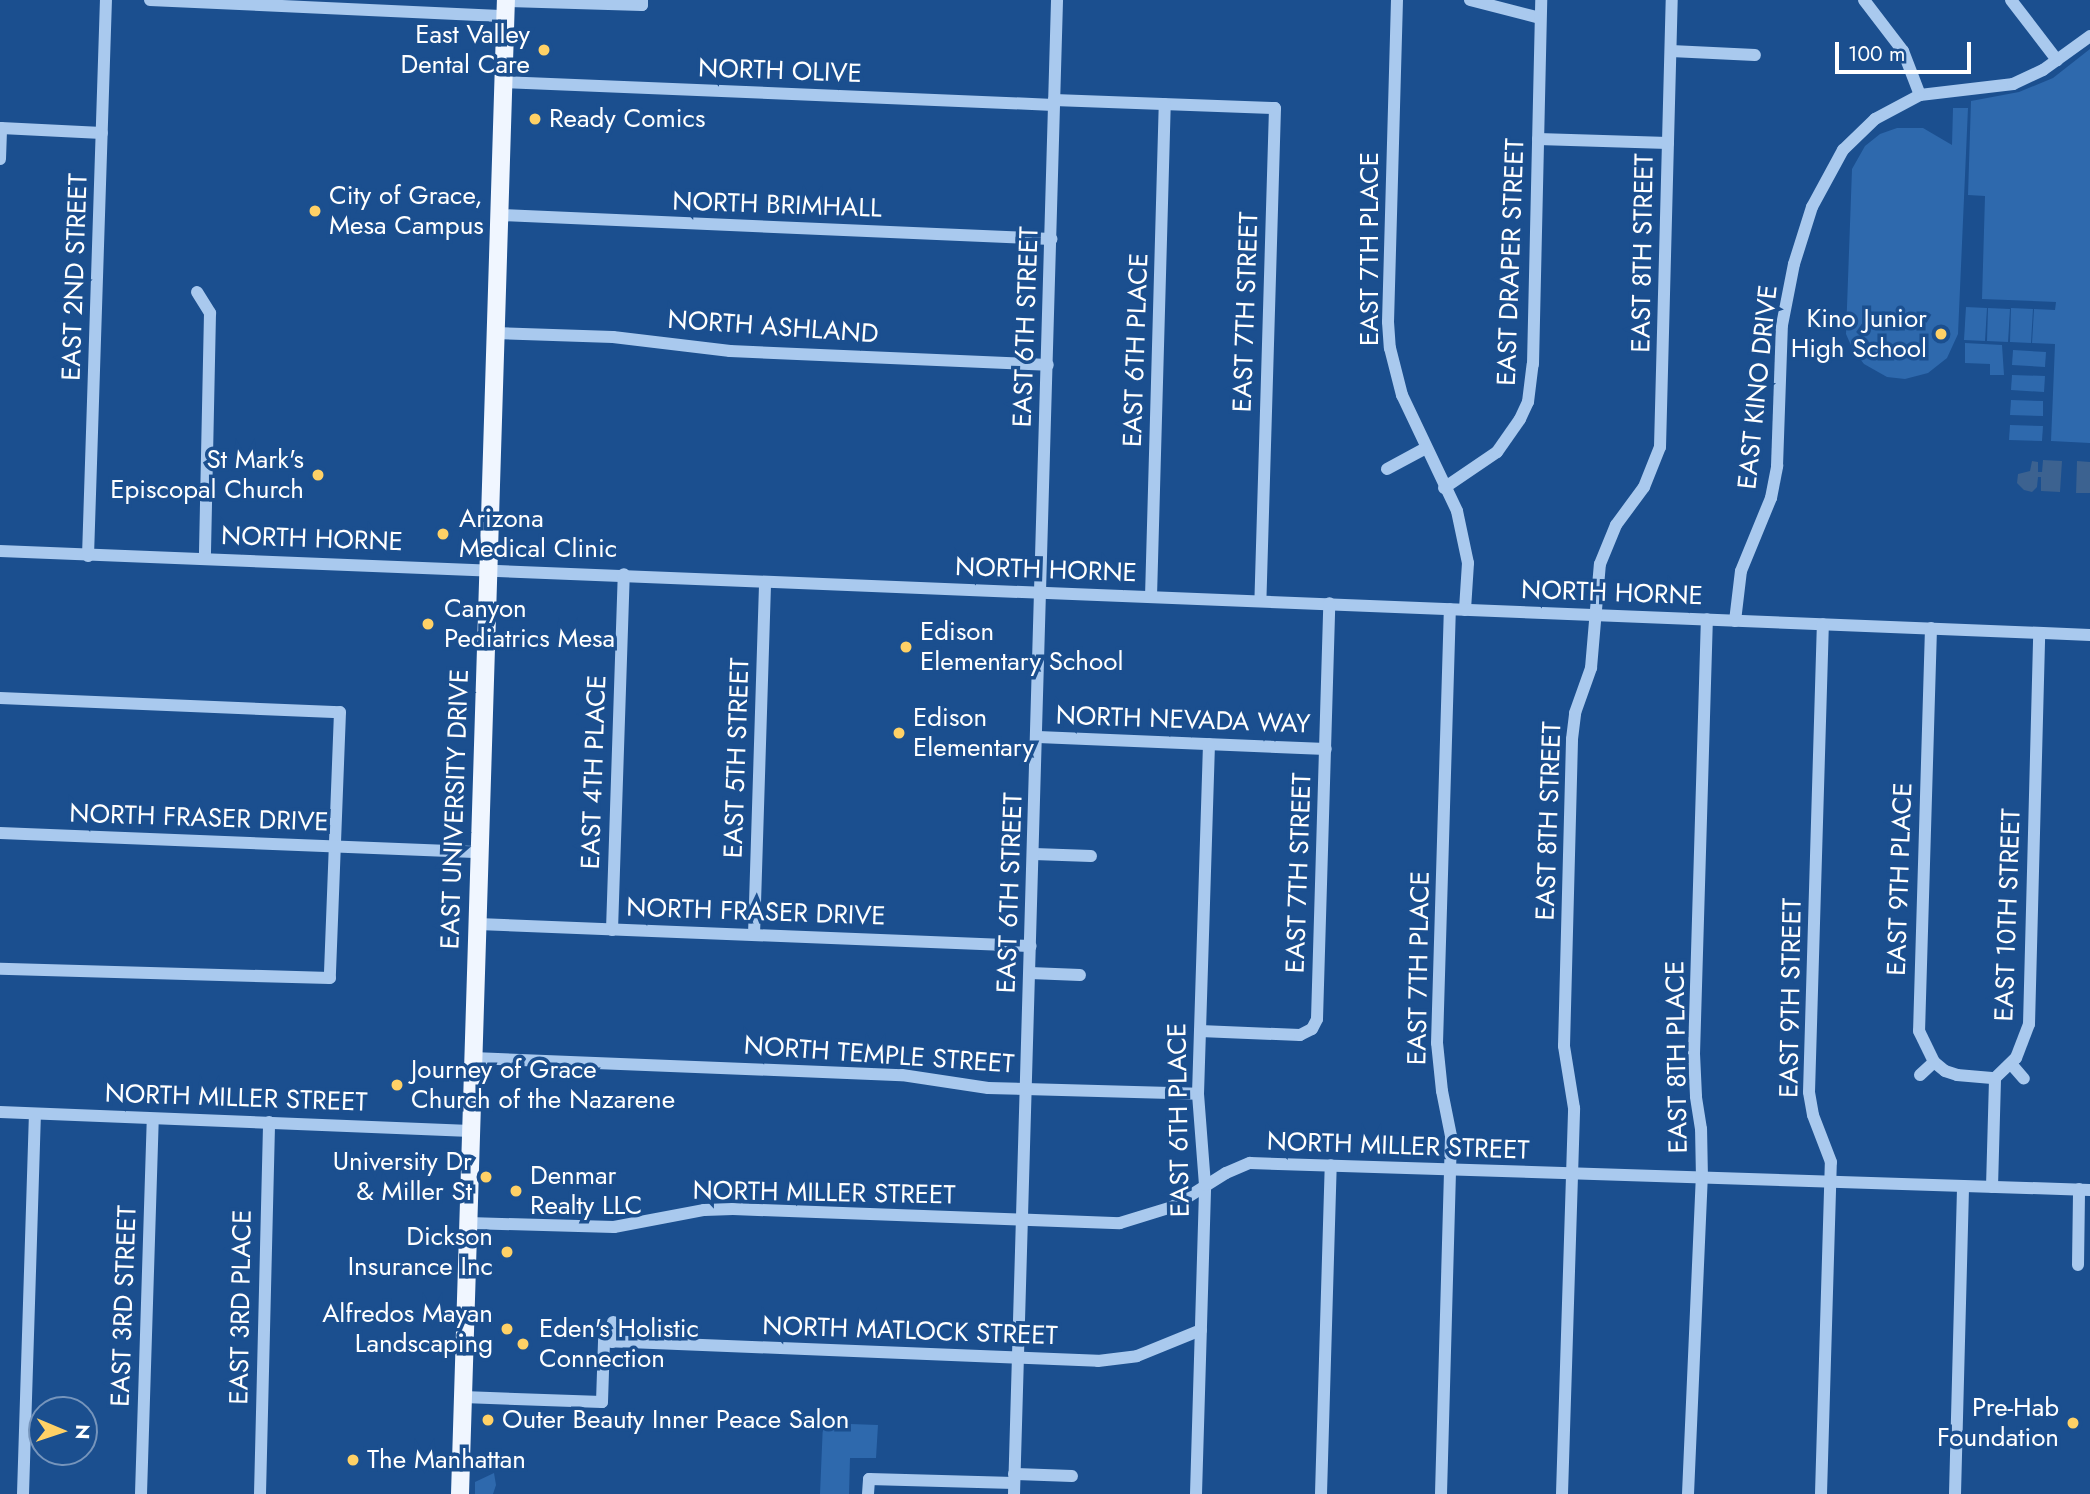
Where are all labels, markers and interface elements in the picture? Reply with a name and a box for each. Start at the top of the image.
place label: East Valley Dental Care [401,19,530,80]
scale bar [1838,28,1974,72]
text: 100 m [1848,39,1905,69]
marker: East Valley Dental Care [536,42,552,58]
street label: NORTH OLIVE [698,53,862,89]
place label: Ready Comics [549,103,705,135]
marker: Ready Comics [527,111,543,127]
street label: EAST DRAPER STREET [1491,138,1531,386]
street label: EAST 7TH PLACE [1354,152,1386,346]
street label: EAST 8TH STREET [1626,153,1660,353]
street label: EAST 2ND STREET [56,173,94,381]
place label: City of Grace, Mesa Campus [329,180,484,242]
street label: NORTH BRIMHALL [672,186,882,224]
marker: City of Grace, Mesa Campus [307,203,323,219]
street label: EAST 7TH STREET [1227,211,1265,413]
street label: EAST 6TH STREET [1007,226,1045,428]
street label: EAST 6TH PLACE [1117,252,1155,448]
street label: EAST KINO DRIVE [1732,283,1784,491]
place label: Kino Junior High School [1791,303,1927,364]
street label: NORTH ASHLAND [667,304,879,350]
marker: Kino Junior High School [1933,326,1949,342]
place label: St Mark's Episcopal Church [110,444,304,505]
marker: St Mark's Episcopal Church [310,467,326,483]
place label: Arizona Medical Clinic [459,503,617,564]
street label: NORTH HORNE [221,520,403,558]
marker: Arizona Medical Clinic [433,524,453,544]
street label: NORTH HORNE [955,551,1137,589]
street label: NORTH HORNE [1521,574,1703,612]
place label: Canyon Pediatrics Mesa [444,593,615,654]
marker: Canyon Pediatrics Mesa [418,614,438,634]
place label: Edison Elementary School [920,616,1123,678]
marker: Edison Elementary School [898,639,914,655]
street label: EAST 5TH STREET [718,657,756,859]
street label: EAST UNIVERSITY DRIVE [435,668,475,950]
street label: EAST 4TH PLACE [575,674,613,870]
street label: NORTH NEVADA WAY [1055,700,1311,740]
place label: Edison Elementary [913,702,1034,764]
street label: EAST 8TH STREET [1530,721,1568,921]
marker: Edison Elementary [891,725,907,741]
street label: EAST 7TH STREET [1280,772,1318,974]
street label: EAST 9TH PLACE [1881,782,1919,976]
street label: EAST 6TH STREET [991,792,1029,994]
street label: NORTH FRASER DRIVE [69,798,329,838]
street label: EAST 10TH STREET [1989,808,2027,1022]
street label: EAST 7TH PLACE [1402,871,1436,1065]
street label: NORTH FRASER DRIVE [626,892,886,932]
street label: EAST 9TH STREET [1774,898,1808,1098]
street label: EAST 8TH PLACE [1660,960,1694,1154]
street label: EAST 6TH PLACE [1162,1023,1196,1217]
street label: NORTH TEMPLE STREET [743,1030,1015,1080]
place label: Journey of Grace Church of the Nazarene [411,1054,675,1116]
marker: Journey of Grace Church of the Nazarene [389,1077,405,1093]
street label: NORTH MILLER STREET [104,1078,368,1118]
street label: NORTH MILLER STREET [1266,1126,1530,1166]
place label: University Dr & Miller St [333,1146,472,1208]
place label: Denmar Realty LLC [530,1160,642,1222]
marker: University Dr & Miller St [478,1169,494,1185]
street label: NORTH MILLER STREET [692,1175,956,1211]
marker: Denmar Realty LLC [508,1183,524,1199]
street label: EAST 3RD STREET [105,1205,143,1407]
street label: EAST 3RD PLACE [224,1209,258,1405]
place label: Dickson Insurance Inc [348,1221,493,1282]
marker: Dickson Insurance Inc [499,1244,515,1260]
place label: Alfredos Mayan Landscaping [322,1298,493,1360]
street label: NORTH MATLOCK STREET [762,1310,1058,1352]
place label: Eden's Holistic Connection [539,1313,699,1374]
marker: Alfredos Mayan Landscaping [499,1321,515,1337]
marker: Eden's Holistic Connection [513,1334,533,1354]
place label: Pre-Hab Foundation [1937,1392,2059,1454]
north arrow [28,1396,98,1466]
place label: Outer Beauty Inner Peace Salon [502,1404,849,1436]
marker: Outer Beauty Inner Peace Salon [480,1412,496,1428]
marker: Pre-Hab Foundation [2065,1415,2081,1431]
text: N [69,1424,96,1440]
place label: The Manhattan [367,1444,526,1476]
marker: The Manhattan [345,1452,361,1468]

